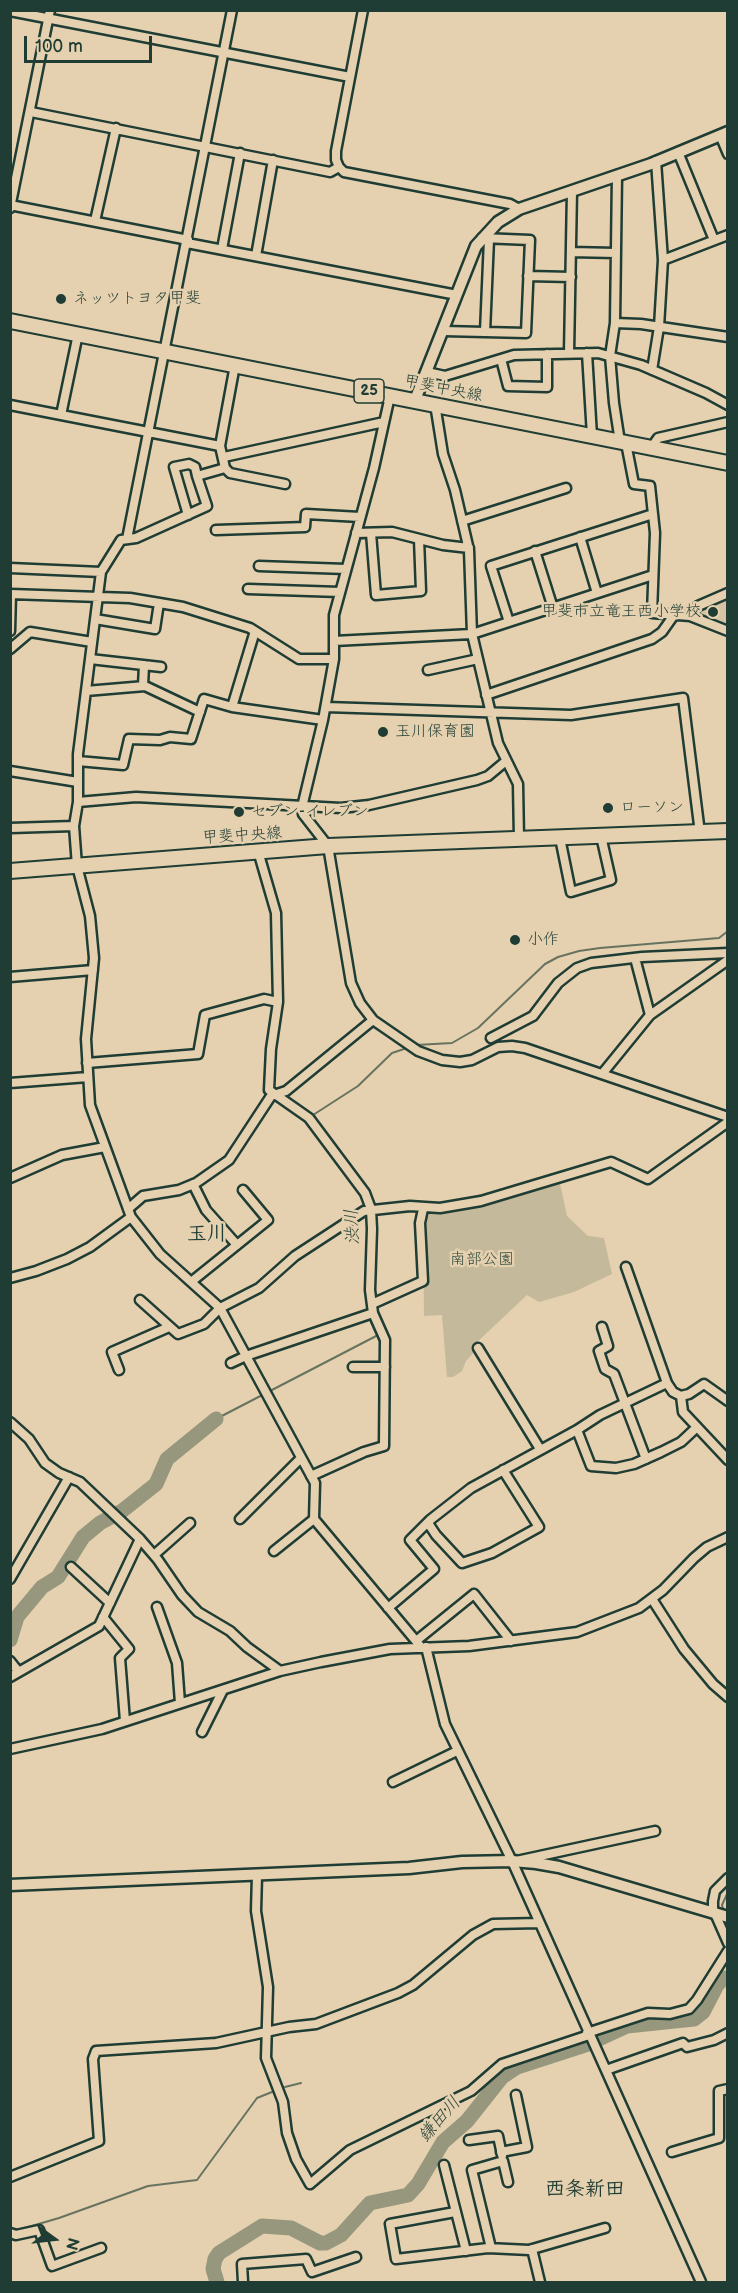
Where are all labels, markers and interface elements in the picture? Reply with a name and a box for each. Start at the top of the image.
scale bar [27,24,154,62]
text: 100 m [35,36,83,57]
place label: ネッツトヨタ甲斐 [73,289,201,309]
marker: ネッツトヨタ甲斐 [54,292,68,306]
street label: 甲斐中央線 [402,372,484,406]
road number: 25 [354,379,384,403]
place label: 甲斐市立竜王西小学校 [541,602,701,622]
marker: 甲斐市立竜王西小学校 [706,605,720,619]
place label: 玉川保育園 [395,722,475,742]
marker: 玉川保育園 [376,725,390,739]
place label: ローソン [620,798,684,818]
marker: ローソン [601,801,615,815]
place label: セブン-イレブン [251,802,369,822]
marker: セブン-イレブン [232,805,246,819]
street label: 甲斐中央線 [201,824,283,848]
place label: 小作 [527,930,559,950]
marker: 小作 [508,933,522,947]
water label: 渋川 [341,1208,365,1246]
district label: 玉川 [187,1223,227,1247]
park label: 南部公園 [450,1250,514,1270]
water label: 鎌田川 [414,2093,466,2147]
district label: 西条新田 [545,2178,625,2202]
north arrow [24,2209,84,2269]
text: N [61,2236,83,2252]

